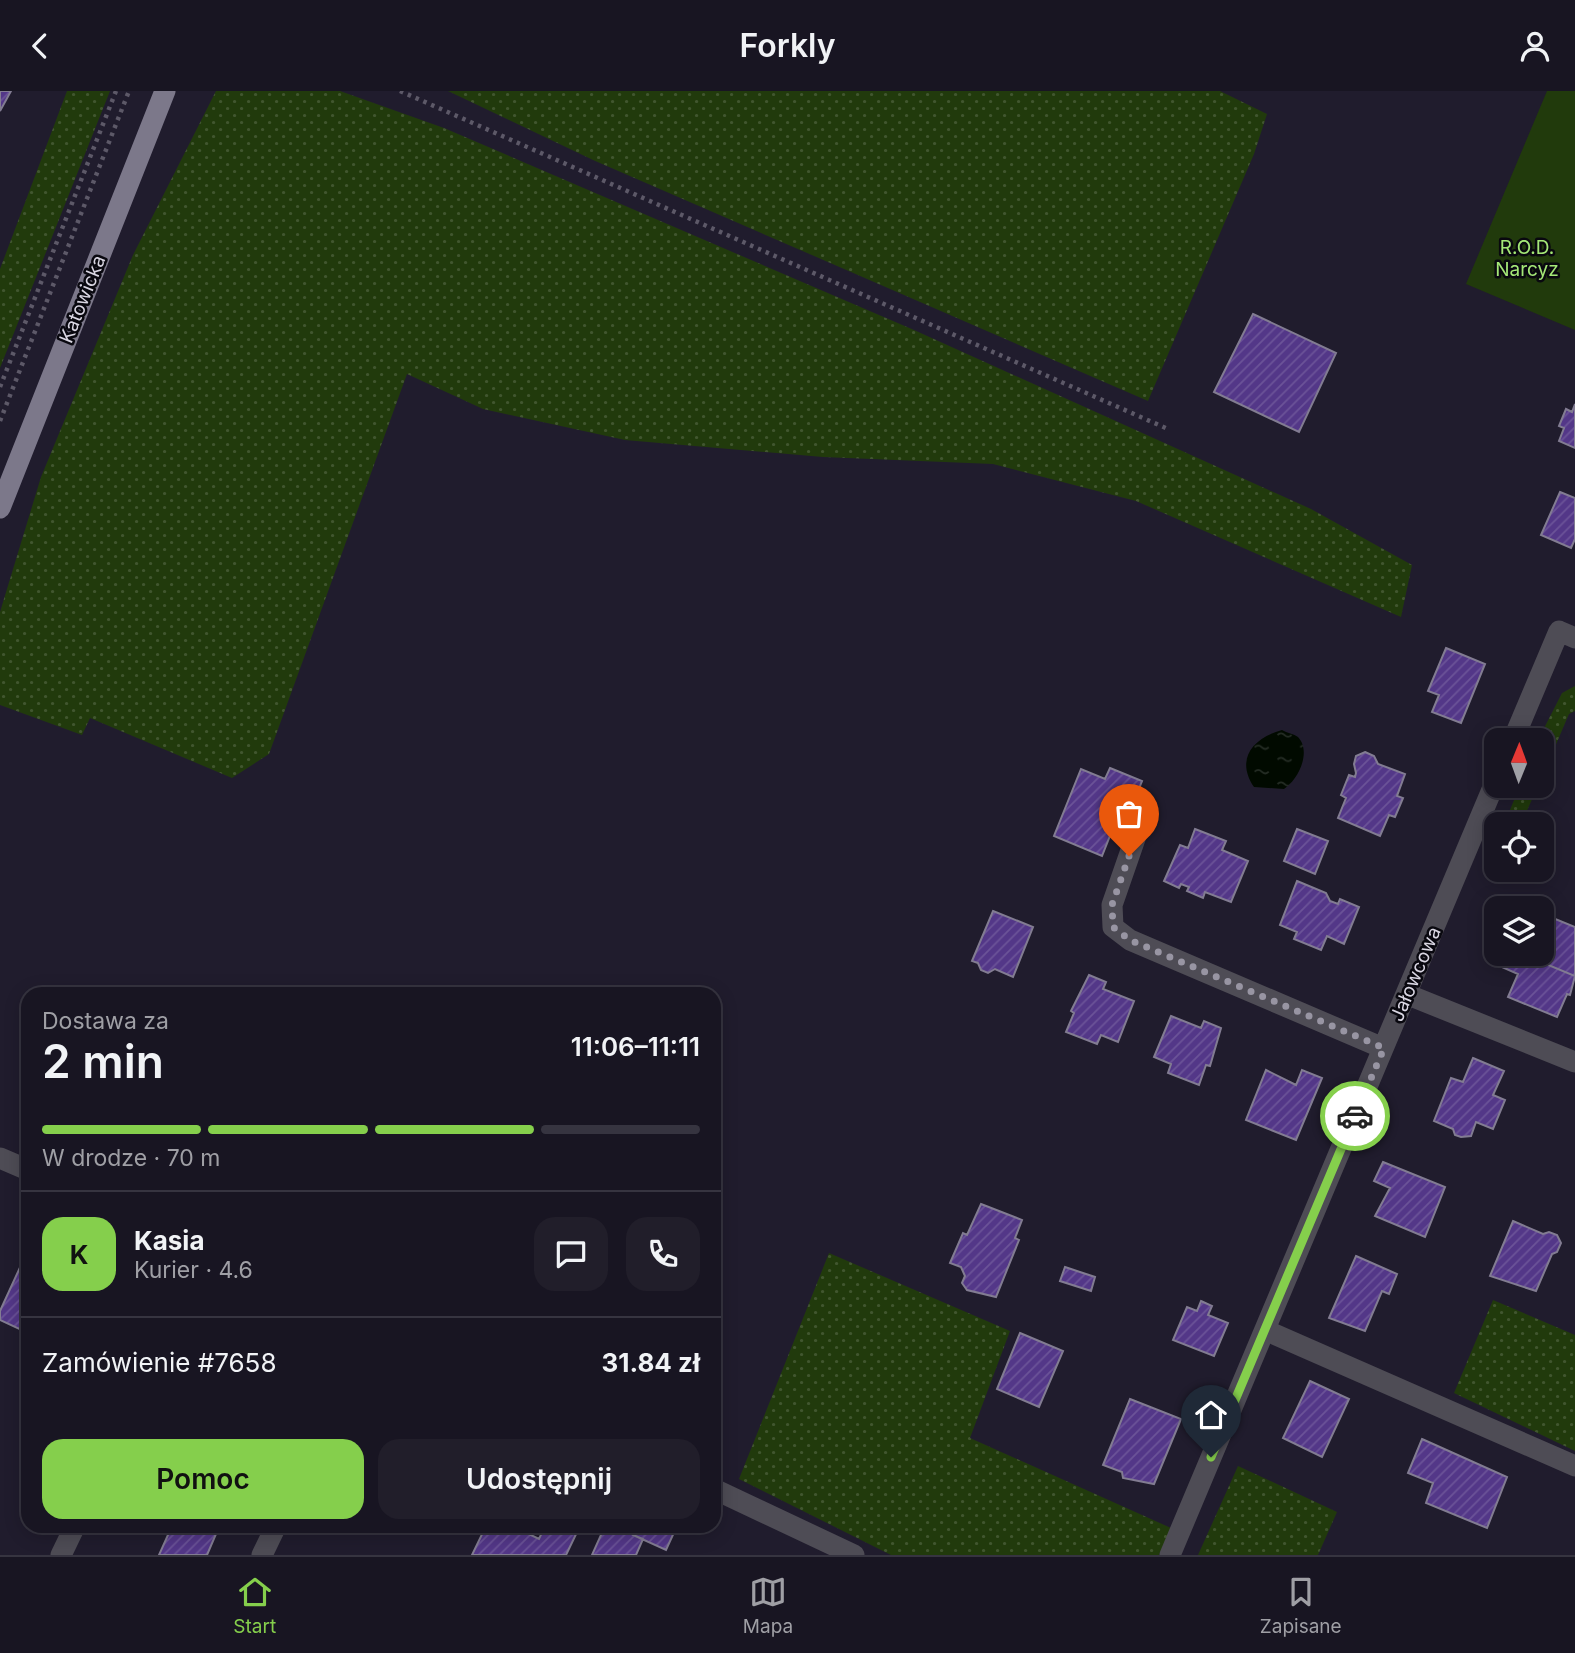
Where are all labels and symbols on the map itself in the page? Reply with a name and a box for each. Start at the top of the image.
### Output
park label: R.O.D. Narcyz [1495,236,1559,281]
street label: Katowicka [54,252,110,346]
north arrow [1484,728,1554,798]
pin [1099,784,1159,856]
street label: Jałowcowa [1385,923,1446,1025]
courier [1320,1081,1390,1151]
pin [1181,1385,1241,1457]

